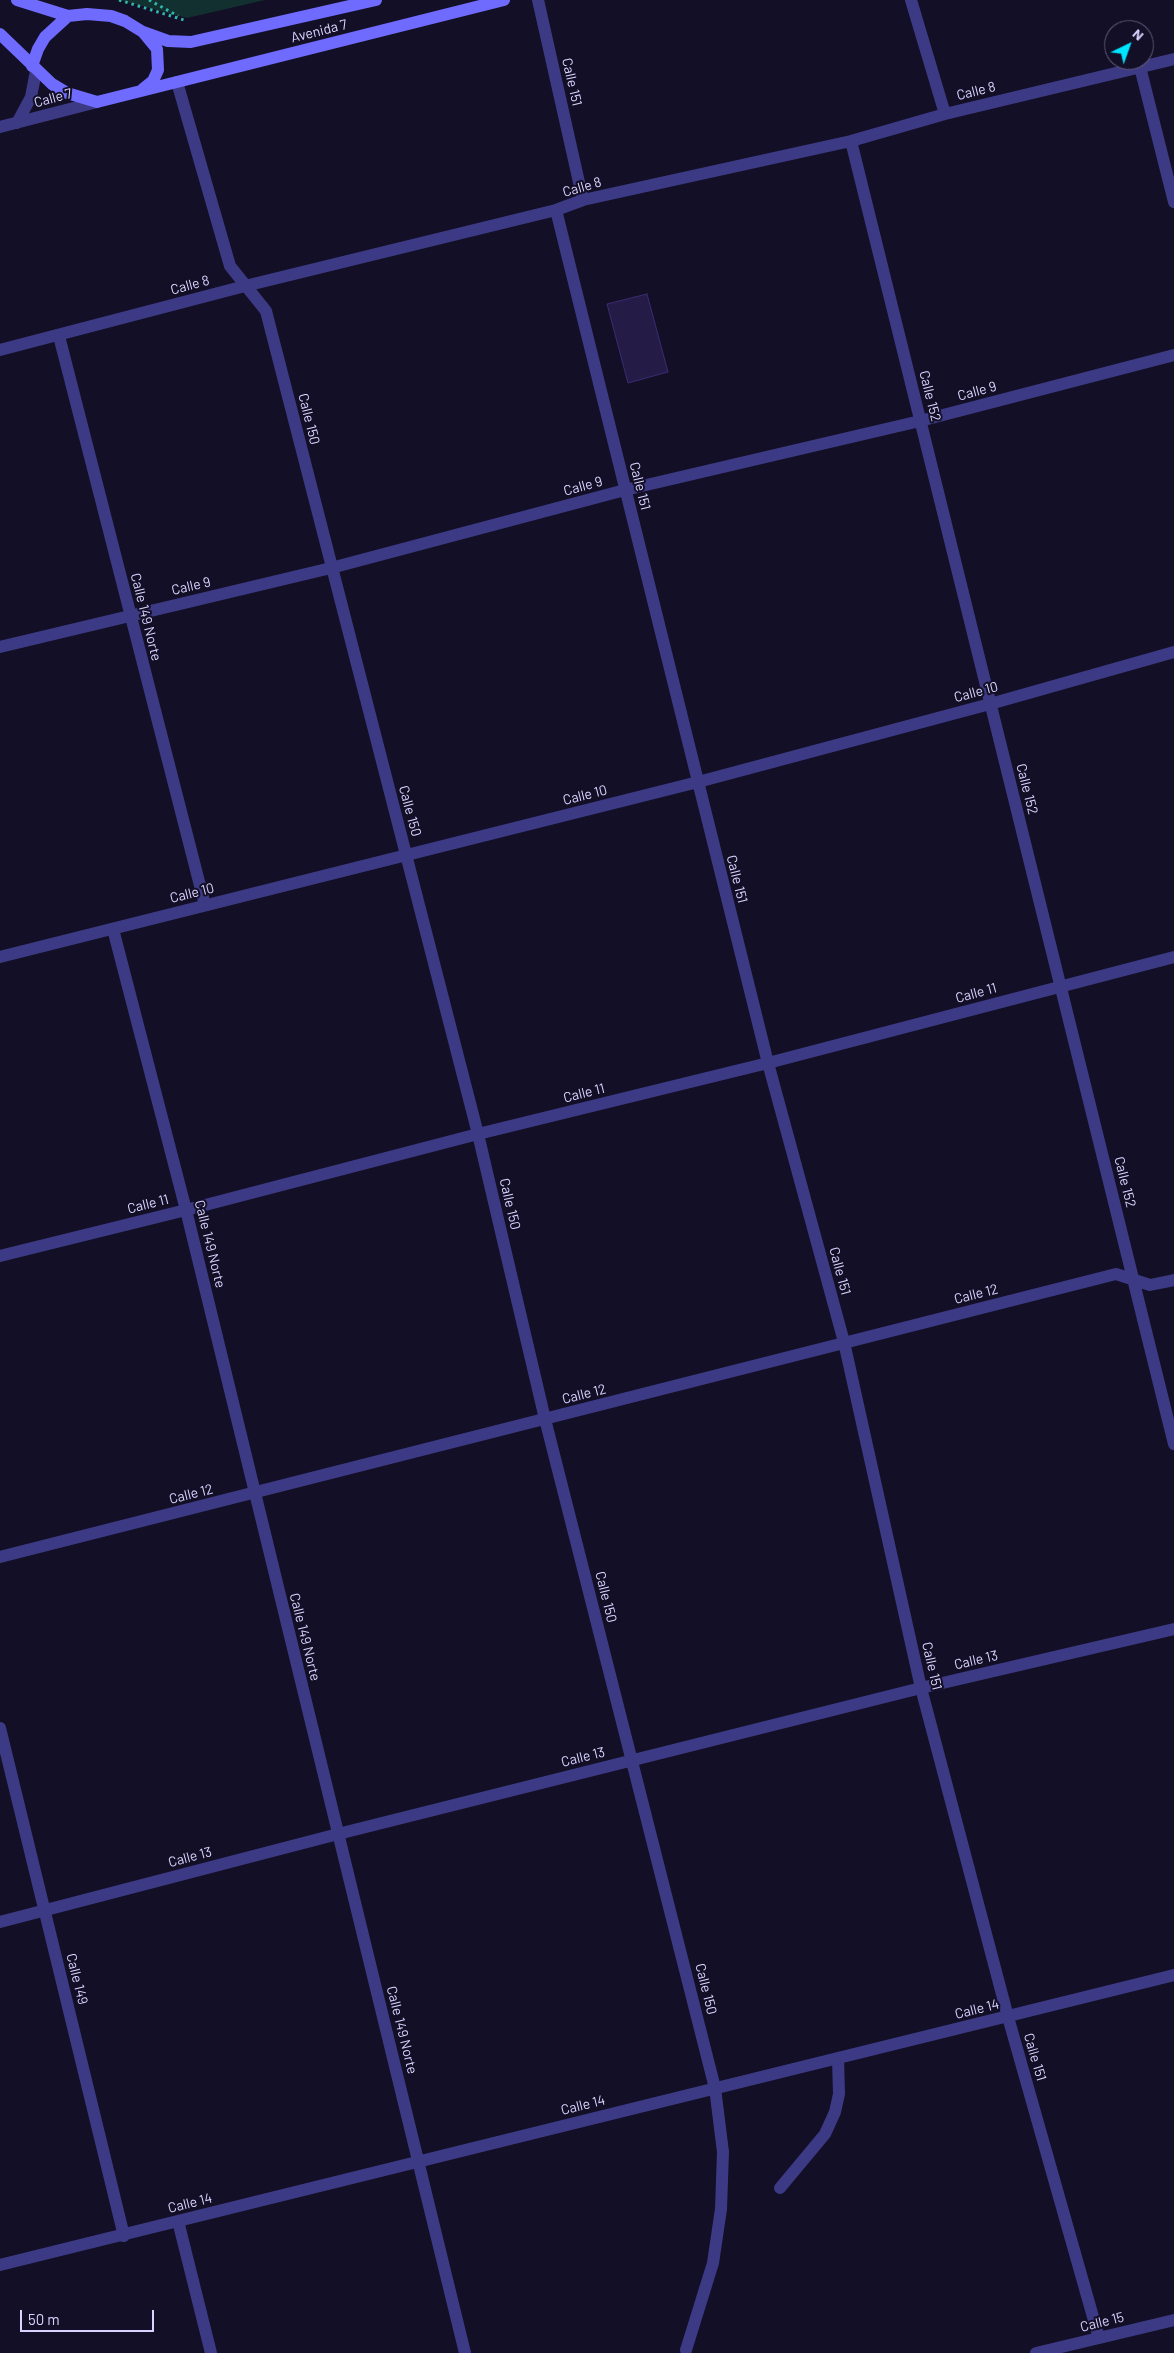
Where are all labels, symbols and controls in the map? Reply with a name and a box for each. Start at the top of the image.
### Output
street label: Avenida 7 [289,16,349,46]
north arrow [1104,20,1154,70]
text: N [1130,25,1148,44]
street label: Calle 151 [558,56,586,108]
street label: Calle 8 [955,78,997,104]
street label: Calle 7 [32,85,74,111]
street label: Calle 8 [561,173,603,201]
street label: Calle 8 [169,272,211,298]
street label: Calle 152 [916,369,944,423]
street label: Calle 9 [956,378,998,404]
street label: Calle 150 [295,392,323,446]
street label: Calle 151 [626,460,654,512]
street label: Calle 9 [562,473,604,499]
street label: Calle 149 Norte [127,571,165,663]
street label: Calle 9 [170,573,212,599]
street label: Calle 10 [952,678,1000,706]
street label: Calle 152 [1013,762,1041,816]
street label: Calle 10 [561,781,609,809]
street label: Calle 150 [395,784,425,838]
street label: Calle 151 [723,853,751,905]
street label: Calle 10 [168,879,216,907]
street label: Calle 11 [953,979,999,1007]
street label: Calle 11 [562,1080,606,1106]
street label: Calle 152 [1111,1155,1139,1209]
street label: Calle 150 [496,1177,524,1231]
street label: Calle 11 [126,1191,170,1217]
street label: Calle 149 Norte [191,1198,229,1290]
street label: Calle 151 [826,1245,854,1297]
street label: Calle 12 [952,1280,1000,1308]
street label: Calle 12 [560,1380,608,1408]
street label: Calle 12 [167,1480,215,1508]
street label: Calle 150 [592,1570,620,1624]
street label: Calle 149 Norte [286,1591,324,1683]
street label: Calle 151 [918,1640,946,1692]
street label: Calle 13 [952,1647,1000,1673]
street label: Calle 13 [559,1743,607,1771]
street label: Calle 13 [166,1843,214,1871]
street label: Calle 149 [63,1952,91,2006]
street label: Calle 150 [692,1962,720,2016]
street label: Calle 149 Norte [383,1984,421,2076]
street label: Calle 14 [953,1995,1001,2023]
street label: Calle 151 [1020,2031,1050,2083]
street label: Calle 14 [559,2091,607,2119]
street label: Calle 14 [166,2189,214,2217]
scale bar [22,2300,156,2332]
street label: Calle 15 [1078,2308,1126,2336]
text: 50 m [28,2310,60,2328]

